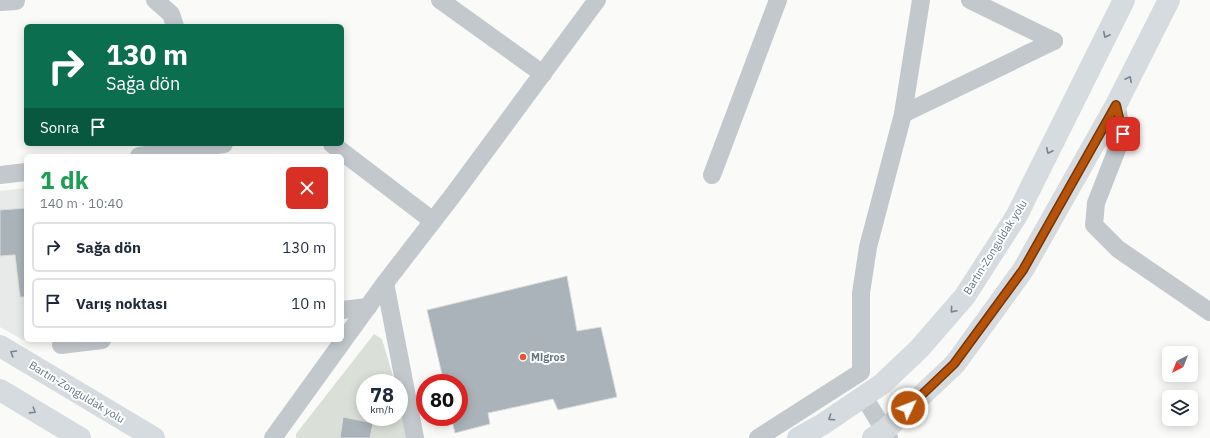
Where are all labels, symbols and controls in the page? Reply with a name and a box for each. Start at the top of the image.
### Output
one-way arrow [1104,31,1111,38]
text: 130 m [106,36,188,73]
icon: right [40,40,92,92]
text: Sağa dön [106,72,180,95]
one-way arrow [1124,75,1132,83]
icon: arrive [87,116,109,138]
pin [1106,117,1140,151]
text: Sonra [40,118,79,137]
icon: arrive [1112,123,1134,145]
one-way arrow [1046,147,1054,155]
text: 1 dk [40,164,89,196]
button: close [286,167,328,209]
text: 140 m · 10:40 [40,195,123,212]
street label: Bartın-Zonguldak yolu [960,197,1030,297]
icon: right [42,236,64,258]
text: Sağa dön [76,238,141,257]
text: 130 m [282,238,326,257]
icon: arrive [42,292,64,314]
text: Varış noktası [76,294,167,313]
text: 10 m [291,294,326,313]
one-way arrow [951,306,958,313]
north arrow [1162,346,1198,382]
map controls [1162,346,1198,426]
place label: Migros [531,350,566,364]
one-way arrow [10,351,17,358]
marker: Migros [518,352,528,362]
street label: Bartın-Zonguldak yolu [27,358,127,426]
speed limit sign: 80 [416,374,468,426]
text: 78 [370,381,394,408]
position arrow [887,387,929,429]
button: layers [1162,390,1198,426]
text: km/h [370,403,394,416]
one-way arrow [29,406,36,413]
one-way arrow [829,414,836,421]

